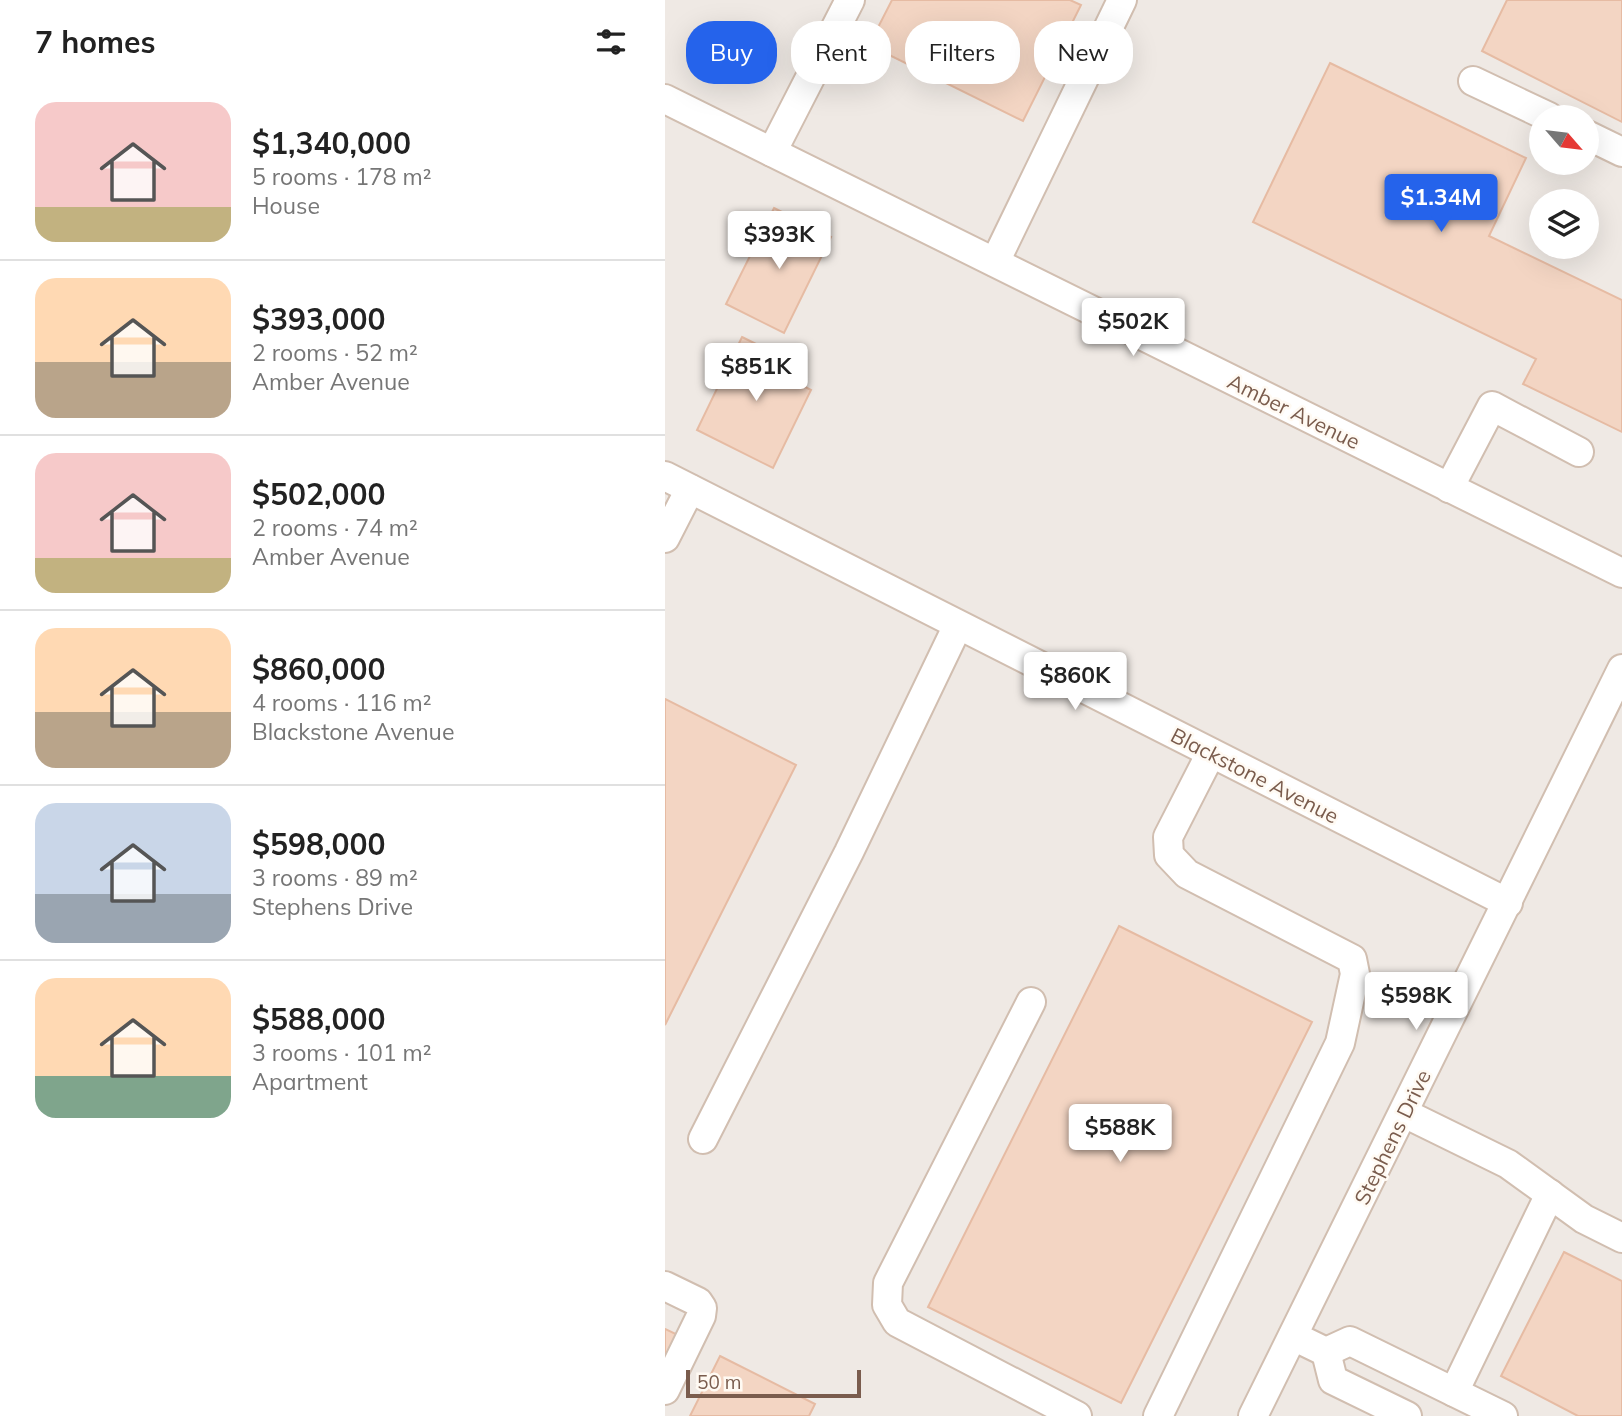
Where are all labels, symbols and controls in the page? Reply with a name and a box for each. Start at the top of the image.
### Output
chip: Buy [686,21,777,84]
chip: Rent [791,21,891,84]
chip: Filters [905,21,1020,84]
chip: New [1034,21,1133,84]
text: 7 homes [35,23,156,61]
icon: filters [592,23,630,61]
north arrow [1529,105,1599,175]
map controls [1529,105,1599,259]
text: $1,340,000 [252,124,411,162]
icon: home [91,130,175,214]
text: 5 rooms · 178 m² [252,162,432,191]
pin: $1.34M [1384,174,1498,234]
text: $1.34M [1401,182,1481,211]
button: layers [1529,189,1599,259]
text: House [252,191,320,220]
pin: $393K [730,212,828,271]
text: $393K [744,219,814,248]
pin: $502K [1084,298,1182,358]
text: $393,000 [252,300,385,338]
icon: home [91,306,175,390]
text: $502K [1098,306,1168,335]
text: 2 rooms · 52 m² [252,338,418,367]
pin: $851K [707,344,805,403]
text: $851K [721,351,791,380]
text: Amber Avenue [252,367,410,396]
street label: Amber Avenue [1224,368,1364,454]
text: $502,000 [252,475,385,513]
icon: home [91,481,175,565]
text: 2 rooms · 74 m² [252,513,418,542]
text: Amber Avenue [252,542,410,571]
text: $860,000 [252,650,385,688]
pin: $860K [1026,652,1124,712]
icon: home [91,656,175,740]
text: $860K [1040,660,1110,689]
text: 4 rooms · 116 m² [252,688,432,717]
text: Blackstone Avenue [252,717,454,746]
street label: Blackstone Avenue [1167,721,1343,829]
text: $598,000 [252,825,385,863]
icon: home [91,831,175,915]
text: 3 rooms · 89 m² [252,863,418,892]
text: Stephens Drive [252,892,413,921]
pin: $598K [1367,972,1465,1032]
text: $598K [1381,980,1451,1009]
text: $588,000 [252,1000,385,1038]
icon: home [91,1006,175,1090]
text: 3 rooms · 101 m² [252,1038,432,1067]
street label: Stephens Drive [1348,1065,1436,1209]
text: Apartment [252,1067,368,1096]
pin: $588K [1071,1104,1169,1164]
text: $588K [1085,1112,1155,1141]
scale bar [686,1367,861,1399]
text: 50 m [697,1370,741,1394]

